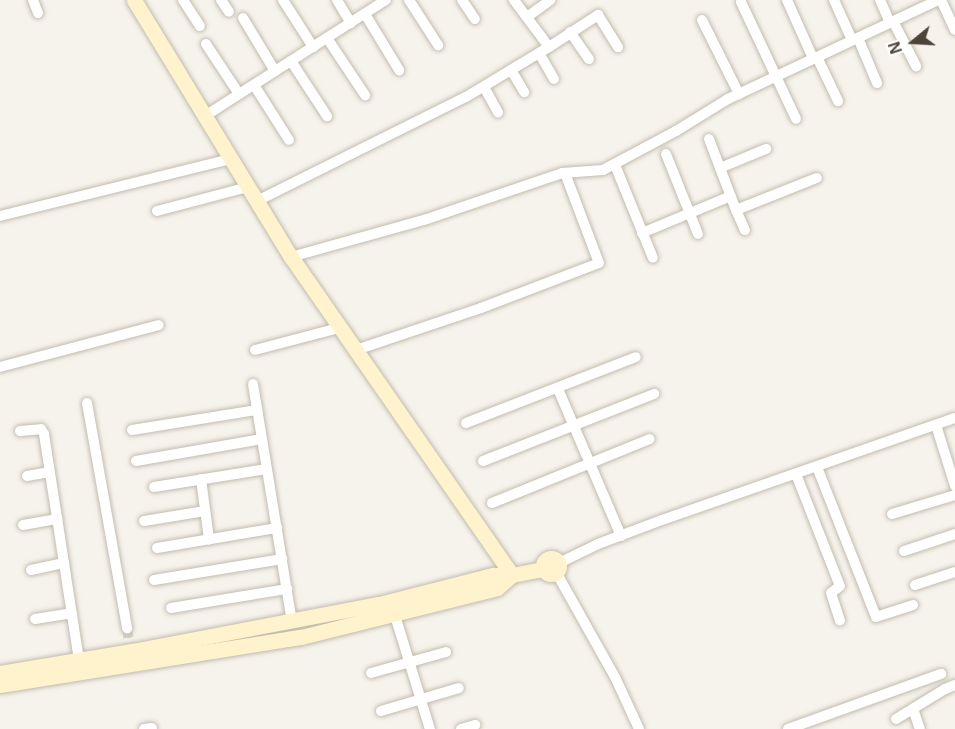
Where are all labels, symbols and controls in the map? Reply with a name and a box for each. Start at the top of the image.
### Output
north arrow [883,12,943,72]
text: N [886,40,905,56]

